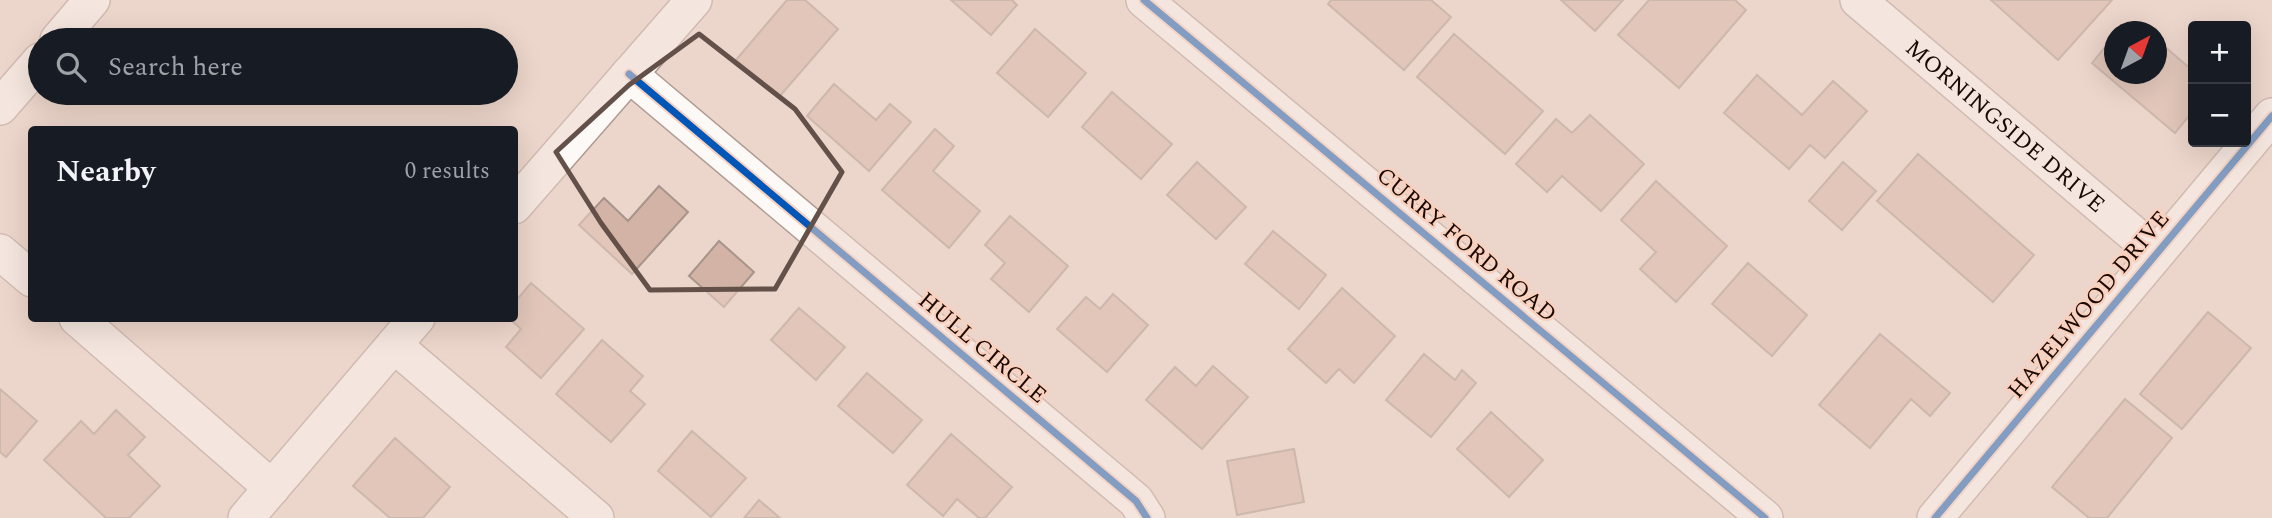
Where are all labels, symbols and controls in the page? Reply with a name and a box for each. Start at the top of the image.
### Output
north arrow [2104,21,2167,84]
map controls [2188,21,2251,147]
button: + [2188,21,2251,84]
search box [28,28,518,105]
street label: MORNINGSIDE DRIVE [1897,32,2113,222]
text: Search here [108,47,243,87]
icon: search [52,48,90,86]
button: − [2188,84,2251,147]
text: Nearby [56,149,155,195]
text: 0 results [405,154,490,189]
street label: CURRY FORD ROAD [1368,159,1564,331]
street label: HAZELWOOD DRIVE [2000,203,2179,407]
street label: HULL CIRCLE [910,284,1054,413]

